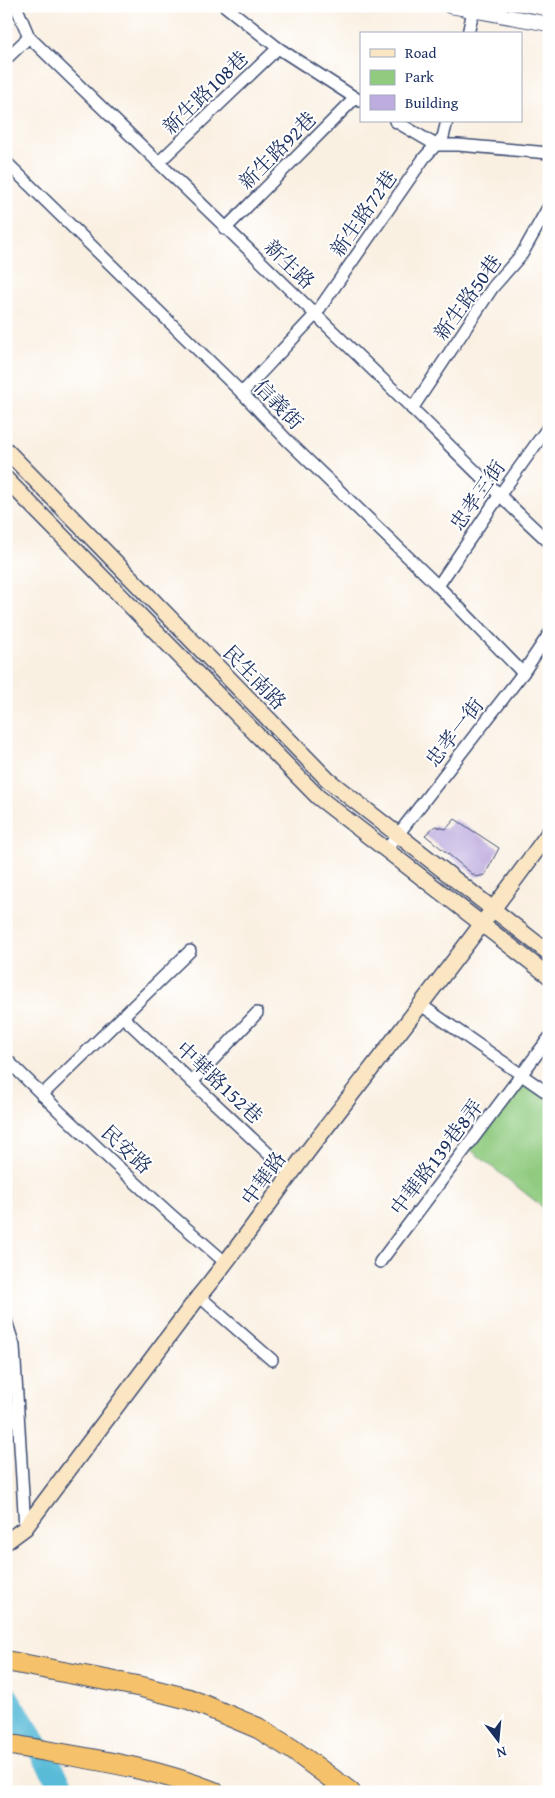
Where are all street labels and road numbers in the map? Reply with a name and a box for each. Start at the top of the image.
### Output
street label: 新生路108巷 [156,44,254,140]
street label: 新生路92巷 [232,105,322,195]
street label: 新生路72巷 [323,164,403,262]
street label: 新生路 [258,233,322,295]
street label: 新生路50巷 [426,248,508,346]
street label: 信義街 [248,372,310,436]
street label: 忠孝三街 [442,454,512,536]
street label: 民生南路 [217,638,293,716]
street label: 忠孝一街 [418,692,490,772]
street label: 中華路152巷 [170,1034,270,1130]
street label: 中華路139巷8弄 [383,1093,489,1221]
street label: 民安路 [95,1118,159,1180]
street label: 中華路 [234,1145,292,1211]

